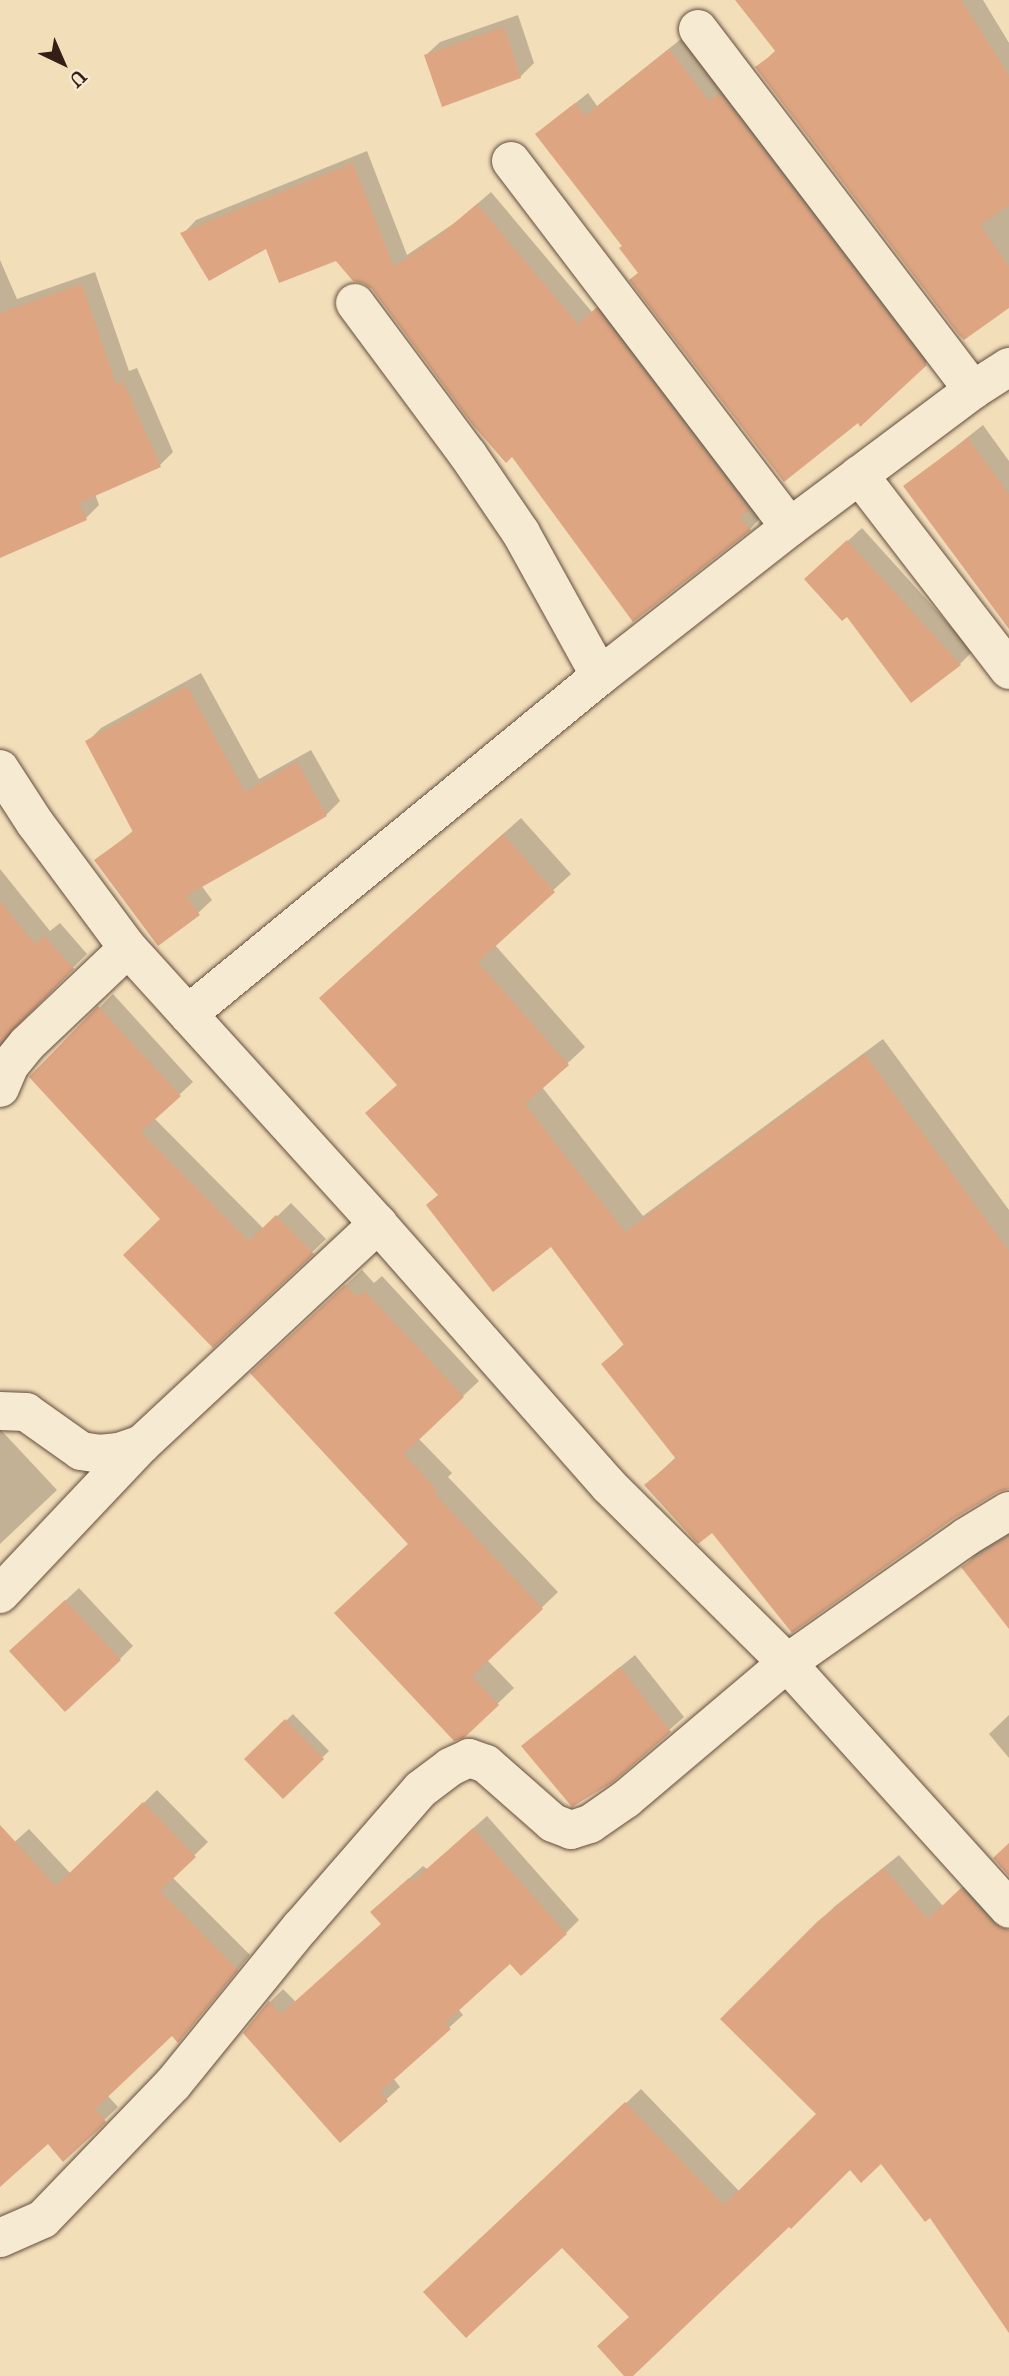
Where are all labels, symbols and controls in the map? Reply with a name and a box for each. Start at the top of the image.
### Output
north arrow [28,28,98,98]
text: U [65,65,91,92]

